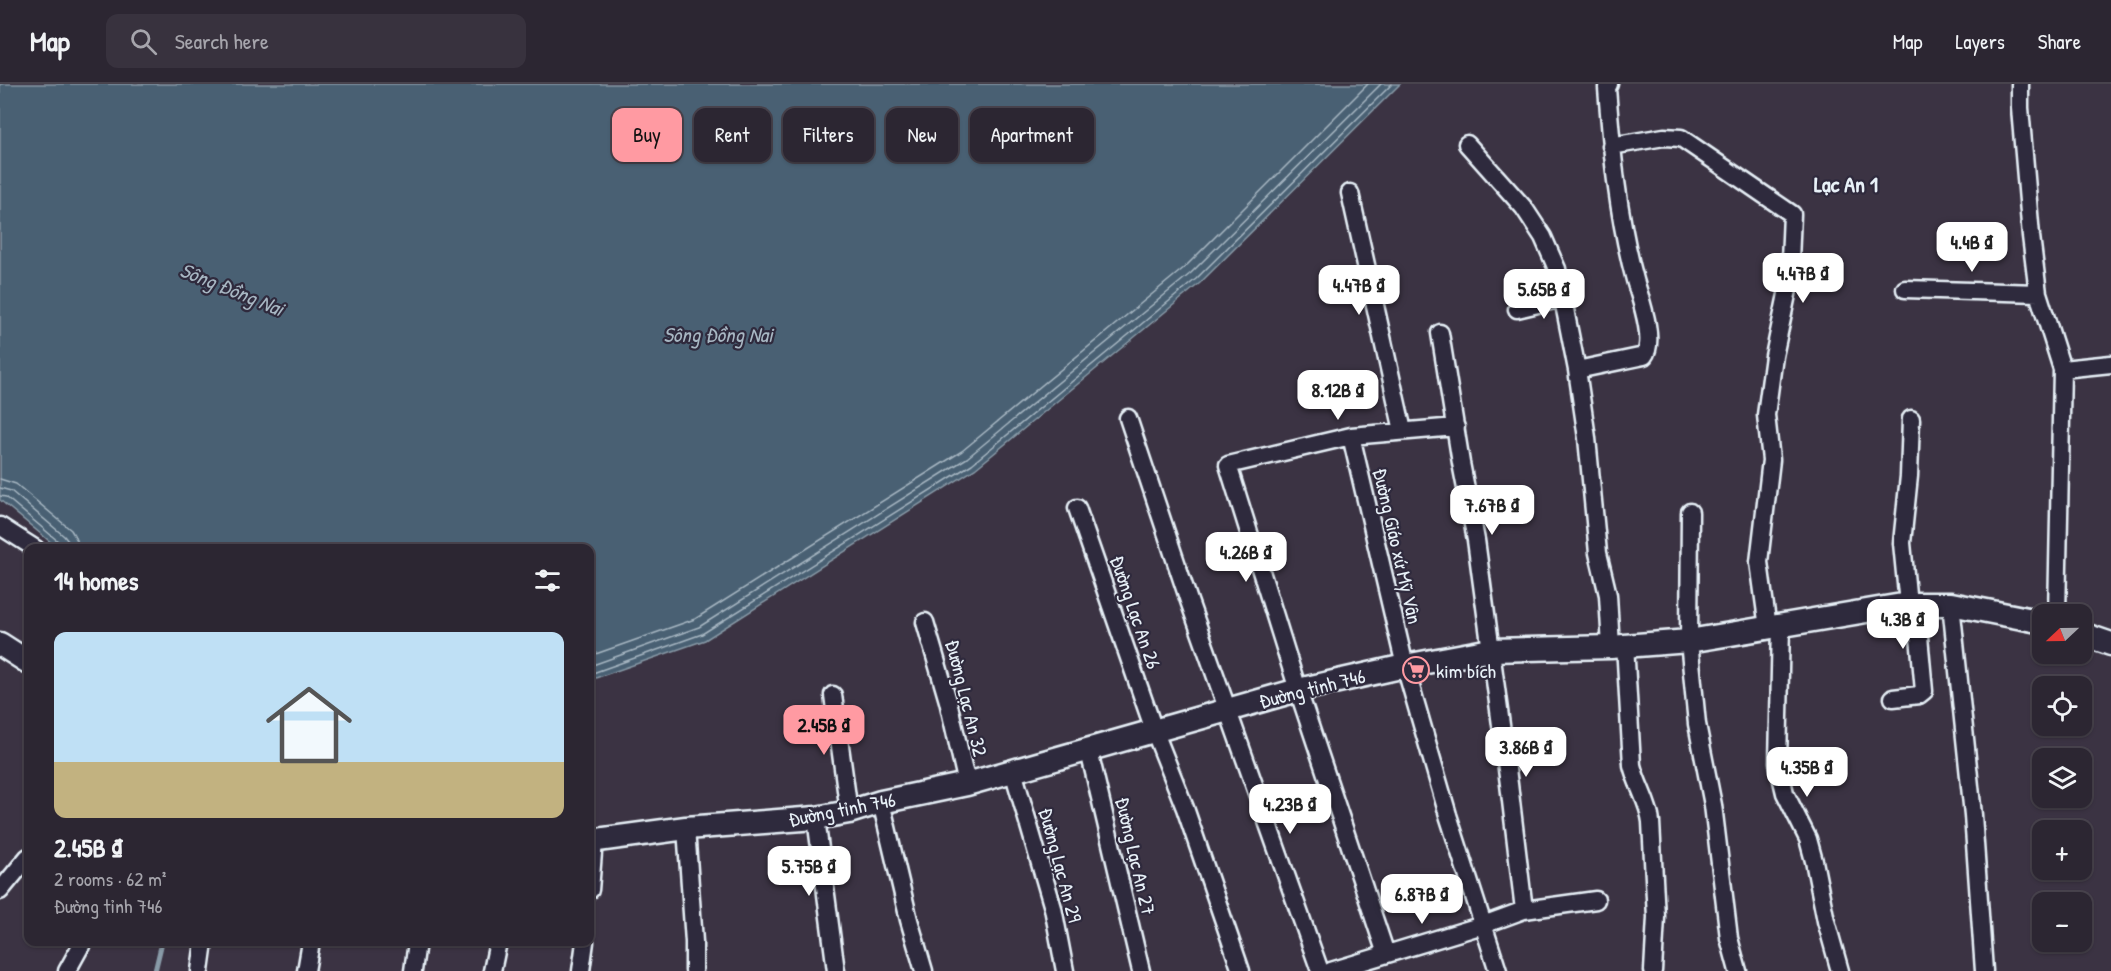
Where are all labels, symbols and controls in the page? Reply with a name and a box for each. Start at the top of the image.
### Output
search box [106,14,526,68]
text: Map [30,22,70,60]
icon: search [127,25,160,58]
text: Search here [175,26,269,56]
text: Map [1893,27,1922,56]
text: Layers [1955,27,2005,56]
text: Share [2038,27,2081,56]
chip: Buy [612,108,682,162]
chip: Rent [694,108,771,162]
chip: Filters [783,108,874,162]
chip: New [886,108,958,162]
chip: Apartment [970,108,1094,162]
district label: Lạc An 1 [1814,169,1878,199]
pin: 4.4B ₫ [1923,222,2021,273]
text: 4.4B ₫ [1951,228,1993,255]
pin: 4.47B ₫ [1748,253,1858,304]
water label: Sông Đồng Nai [176,255,290,324]
text: 4.47B ₫ [1777,259,1829,286]
pin: 4.47B ₫ [1304,265,1414,316]
pin: 5.65B ₫ [1489,269,1599,320]
text: 4.47B ₫ [1333,271,1385,298]
text: 5.65B ₫ [1518,275,1570,302]
water label: Sông Đồng Nai [663,320,775,349]
pin: 8.12B ₫ [1283,370,1393,421]
text: 8.12B ₫ [1311,376,1365,403]
street label: Đường Giáo xứ Mỹ Vân [1367,466,1429,626]
pin: 7.67B ₫ [1437,485,1547,536]
text: 7.67B ₫ [1464,491,1520,518]
pin: 4.26B ₫ [1191,532,1301,583]
text: 4.26B ₫ [1220,538,1272,565]
street label: Đường Lạc An 26 [1104,552,1168,672]
text: 14 homes [54,563,139,598]
icon: filters [531,564,564,597]
pin: 4.3B ₫ [1854,599,1952,650]
north arrow [2032,604,2092,664]
map controls [2032,604,2092,952]
text: 4.3B ₫ [1881,605,1925,632]
street label: Đường Lạc An 32 [940,637,995,760]
supermarket icon: kim bích [1401,655,1431,685]
place label: kim bích [1436,657,1496,684]
street label: Đường tỉnh 746 [1256,662,1368,714]
icon: home [255,671,363,779]
button: locate [2032,676,2092,736]
pin: 2.45B ₫ [769,705,879,756]
text: 2.45B ₫ [797,711,851,738]
pin: 3.86B ₫ [1471,727,1581,778]
text: 3.86B ₫ [1499,733,1553,760]
pin: 4.35B ₫ [1752,747,1862,798]
button: layers [2032,748,2092,808]
text: 4.35B ₫ [1781,753,1833,780]
pin: 4.23B ₫ [1235,784,1345,835]
street label: Đường tỉnh 746 [786,785,898,833]
text: 4.23B ₫ [1263,790,1317,817]
street label: Đường Lạc An 27 [1109,795,1163,918]
street label: Đường Lạc An 29 [1033,805,1089,925]
button: + [2032,820,2092,880]
text: 2.45B ₫ [54,830,123,865]
pin: 5.75B ₫ [754,846,864,897]
text: 5.75B ₫ [782,852,836,879]
text: 2 rooms · 62 m² [54,865,166,892]
pin: 6.87B ₫ [1367,874,1477,925]
text: 6.87B ₫ [1395,880,1449,907]
text: Đường tỉnh 746 [54,892,162,919]
button: − [2032,892,2092,952]

